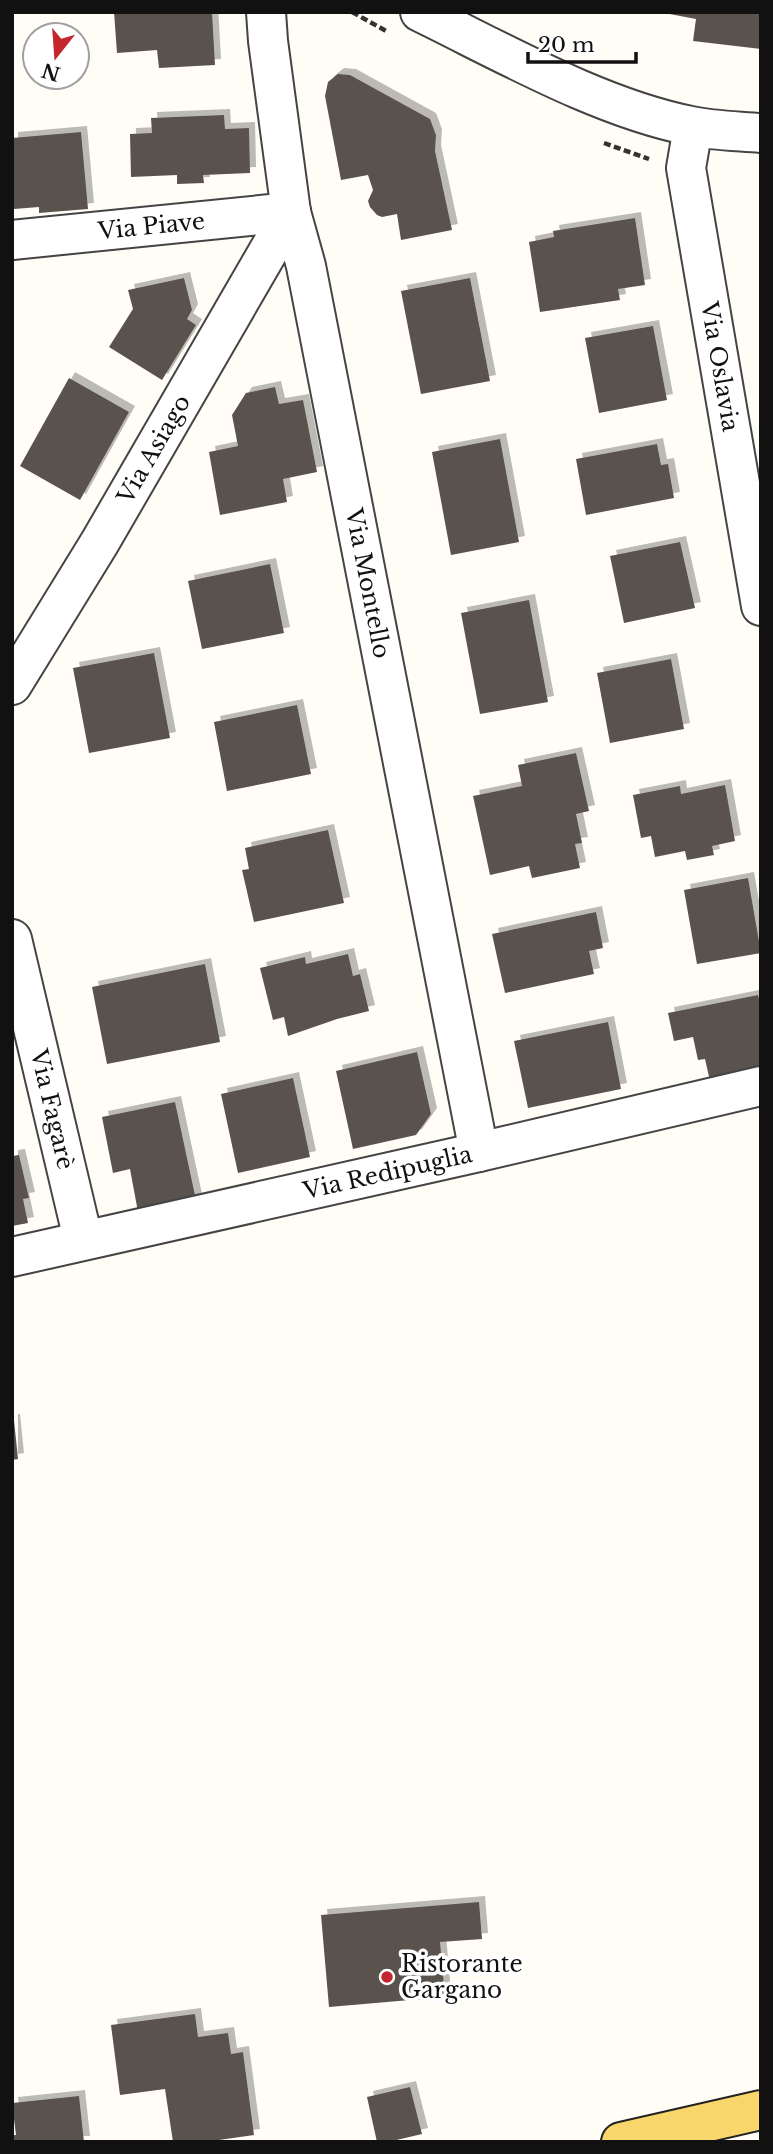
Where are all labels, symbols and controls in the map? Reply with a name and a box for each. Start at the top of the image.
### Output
north arrow [21,21,91,91]
scale bar [528,21,636,65]
text: 20 m [538,32,595,58]
text: N [39,58,63,85]
street label: Via Piave [95,207,206,245]
street label: Via Oslavia [695,298,745,434]
street label: Via Asiago [111,390,196,510]
street label: Via Montello [339,505,396,661]
street label: Via Fagarè [24,1045,80,1172]
street label: Via Redipuglia [300,1140,475,1205]
place label: Ristorante Gargano [401,1950,523,2004]
marker: Ristorante Gargano [379,1969,395,1985]

